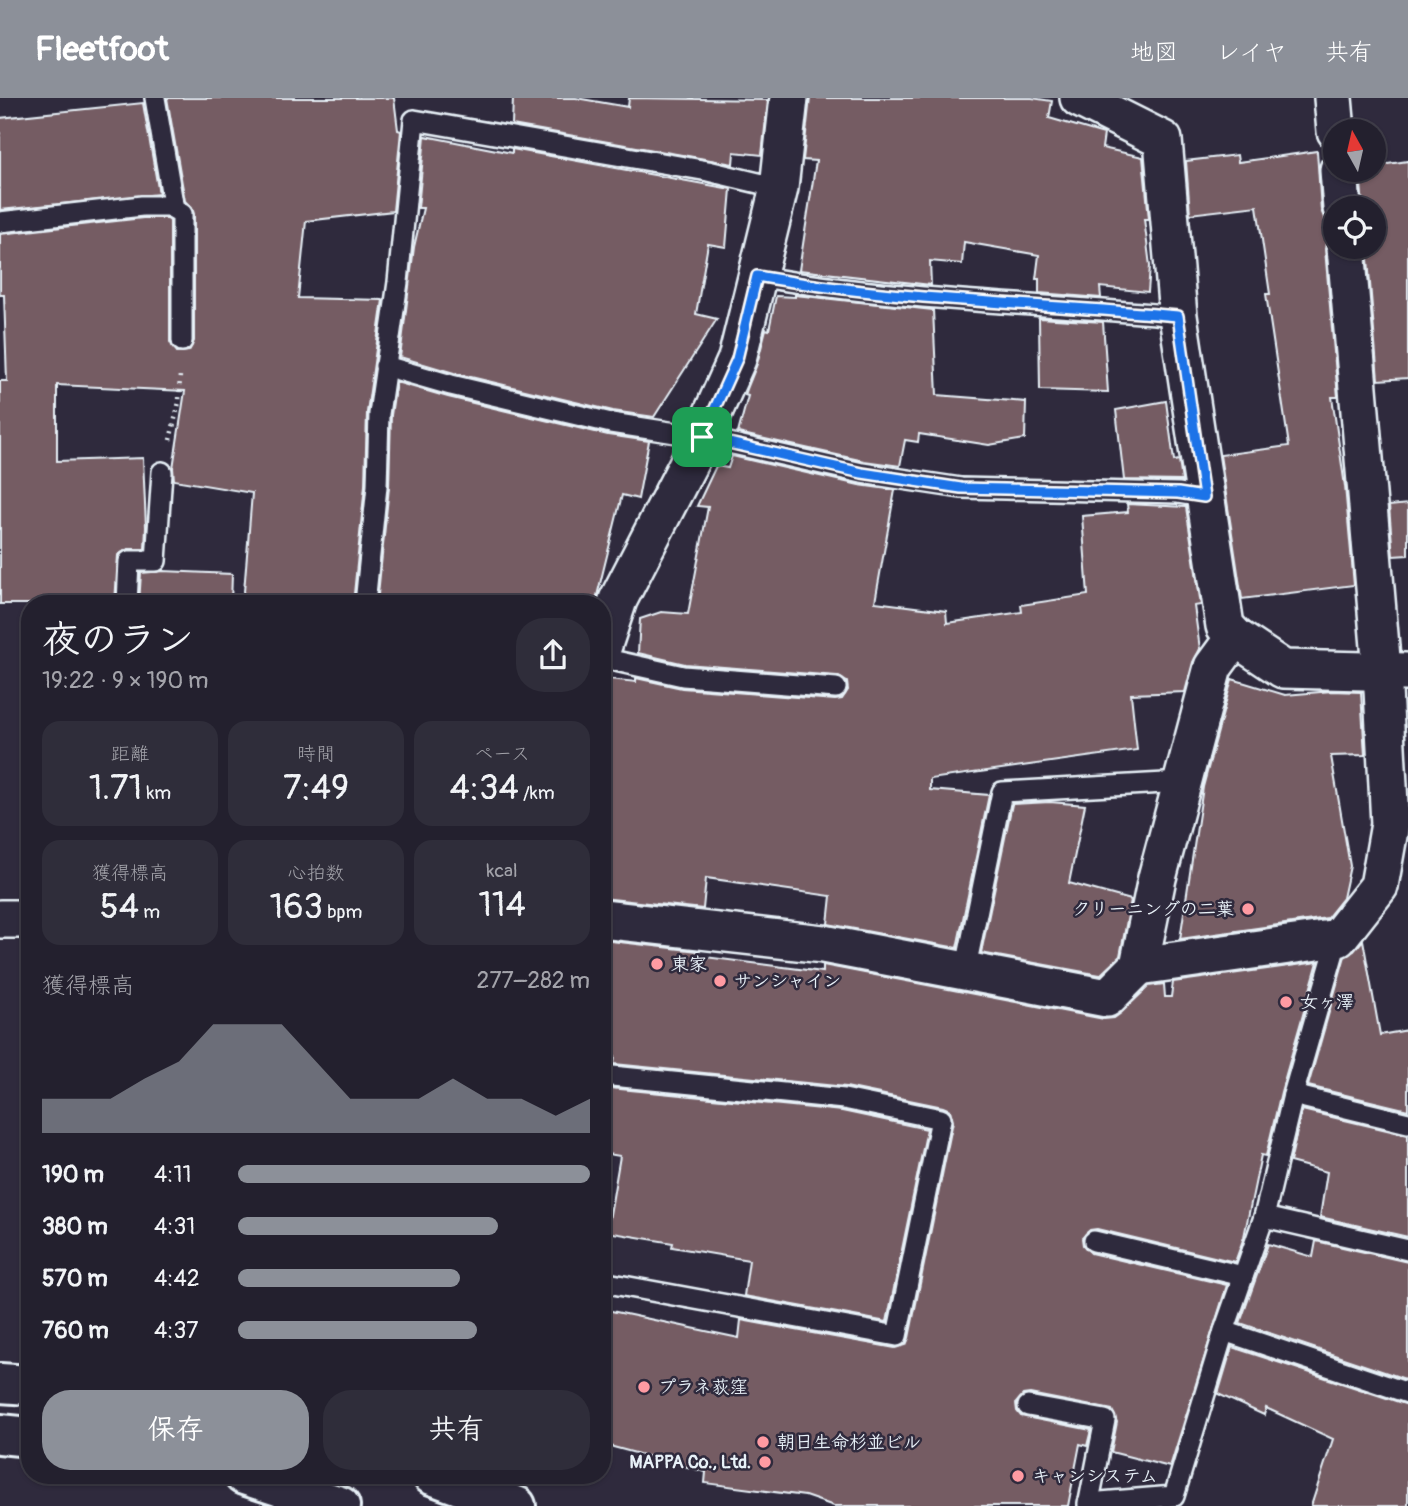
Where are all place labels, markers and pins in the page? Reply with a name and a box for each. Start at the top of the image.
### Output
pin [672,407,732,467]
place label: クリーニングの二葉 [1072,898,1234,921]
marker: クリーニングの二葉 [1240,901,1256,917]
place label: 東家 [671,953,707,976]
marker: 東家 [649,956,665,972]
place label: サンシャイン [734,970,841,993]
marker: サンシャイン [712,973,728,989]
place label: 女ヶ澤 [1300,991,1354,1014]
marker: 女ヶ澤 [1278,994,1294,1010]
place label: プラネ荻窪 [658,1376,748,1399]
marker: プラネ荻窪 [636,1379,652,1395]
place label: 朝日生命杉並ビル [777,1431,921,1454]
marker: 朝日生命杉並ビル [755,1434,771,1450]
place label: MAPPA Co., Ltd. [630,1451,751,1474]
marker: MAPPA Co., Ltd. [757,1454,773,1470]
place label: キャンシステム [1032,1465,1158,1488]
marker: キャンシステム [1010,1468,1026,1484]

